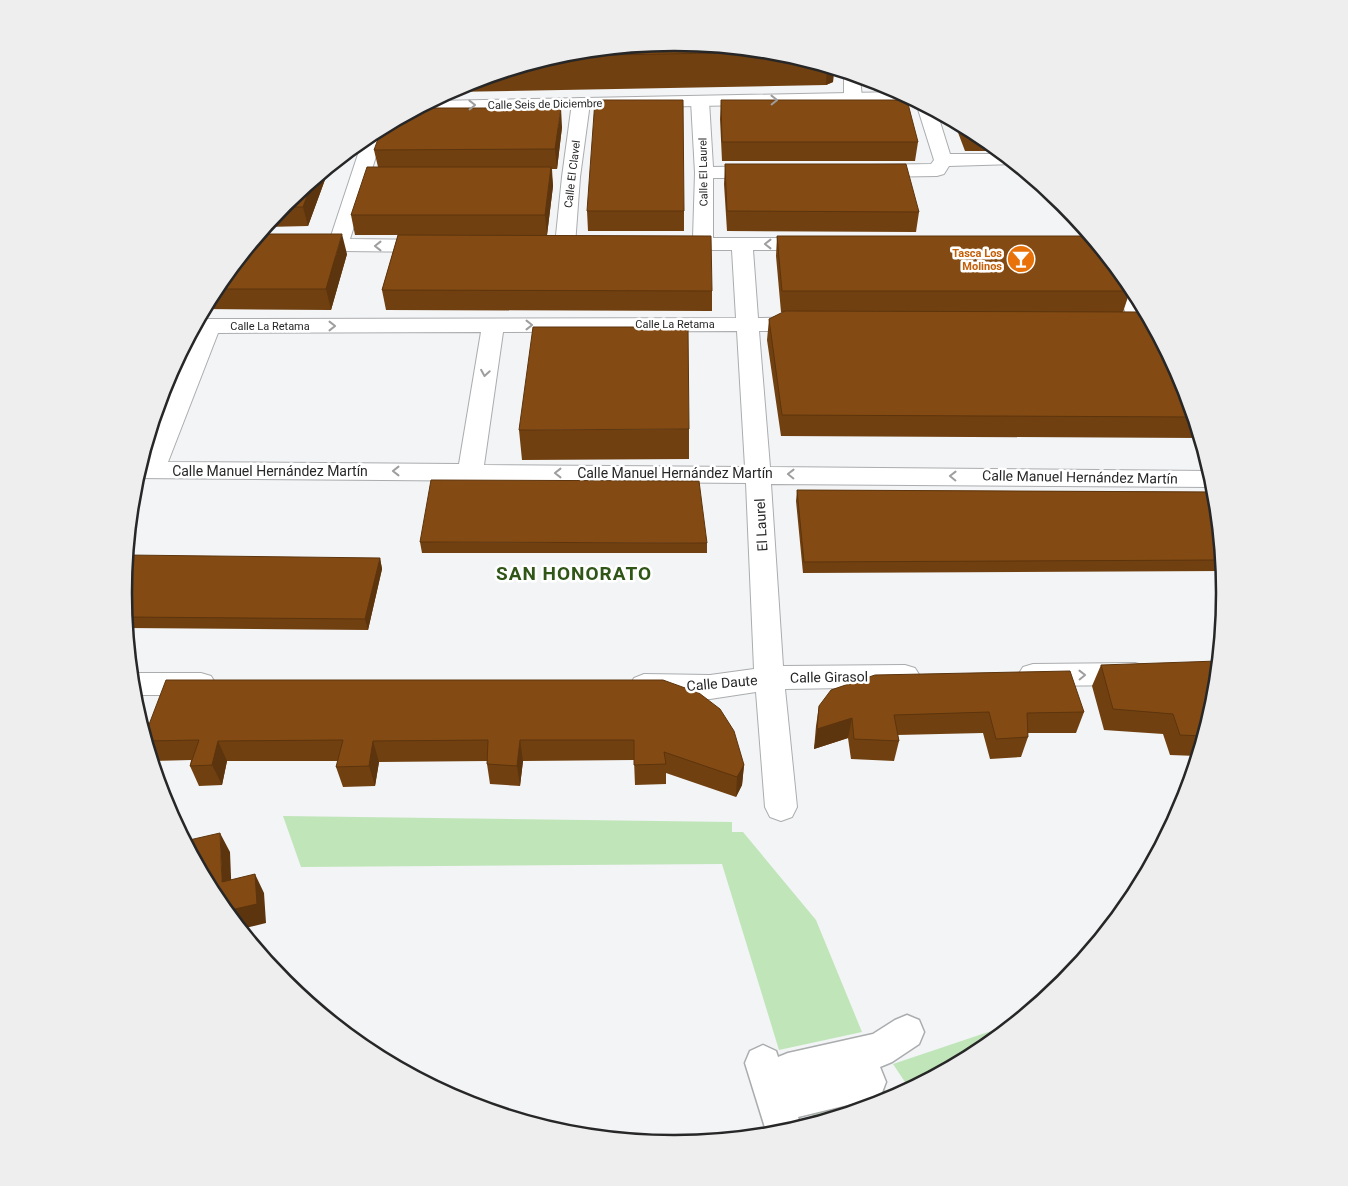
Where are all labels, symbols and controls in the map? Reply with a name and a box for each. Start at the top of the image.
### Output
one-way arrow [771,95,779,105]
street label: Calle Seis de Diciembre [488,97,603,112]
one-way arrow [468,100,476,110]
street label: Calle El Laurel [696,137,711,207]
street label: Calle El Clavel [562,139,583,209]
one-way arrow [763,239,771,249]
one-way arrow [373,241,381,251]
bar icon: Tasca Los Molinos [1006,244,1036,274]
place label: Tasca Los Molinos [952,247,1002,273]
street label: Calle La Retama [635,318,715,331]
street label: Calle La Retama [230,320,310,333]
one-way arrow [526,320,534,330]
one-way arrow [328,321,336,331]
one-way arrow [481,369,491,378]
street label: Calle Manuel Hernández Martín [172,463,368,479]
street label: Calle Manuel Hernández Martín [577,465,773,481]
one-way arrow [391,466,399,476]
street label: Calle Manuel Hernández Martín [982,467,1178,487]
one-way arrow [554,468,562,478]
one-way arrow [786,469,794,479]
one-way arrow [949,471,956,481]
street label: El Laurel [752,498,770,552]
district label: SAN HONORATO [496,562,652,585]
street label: Calle Girasol [790,668,868,686]
one-way arrow [1078,670,1086,680]
street label: Calle Daute [686,672,758,694]

